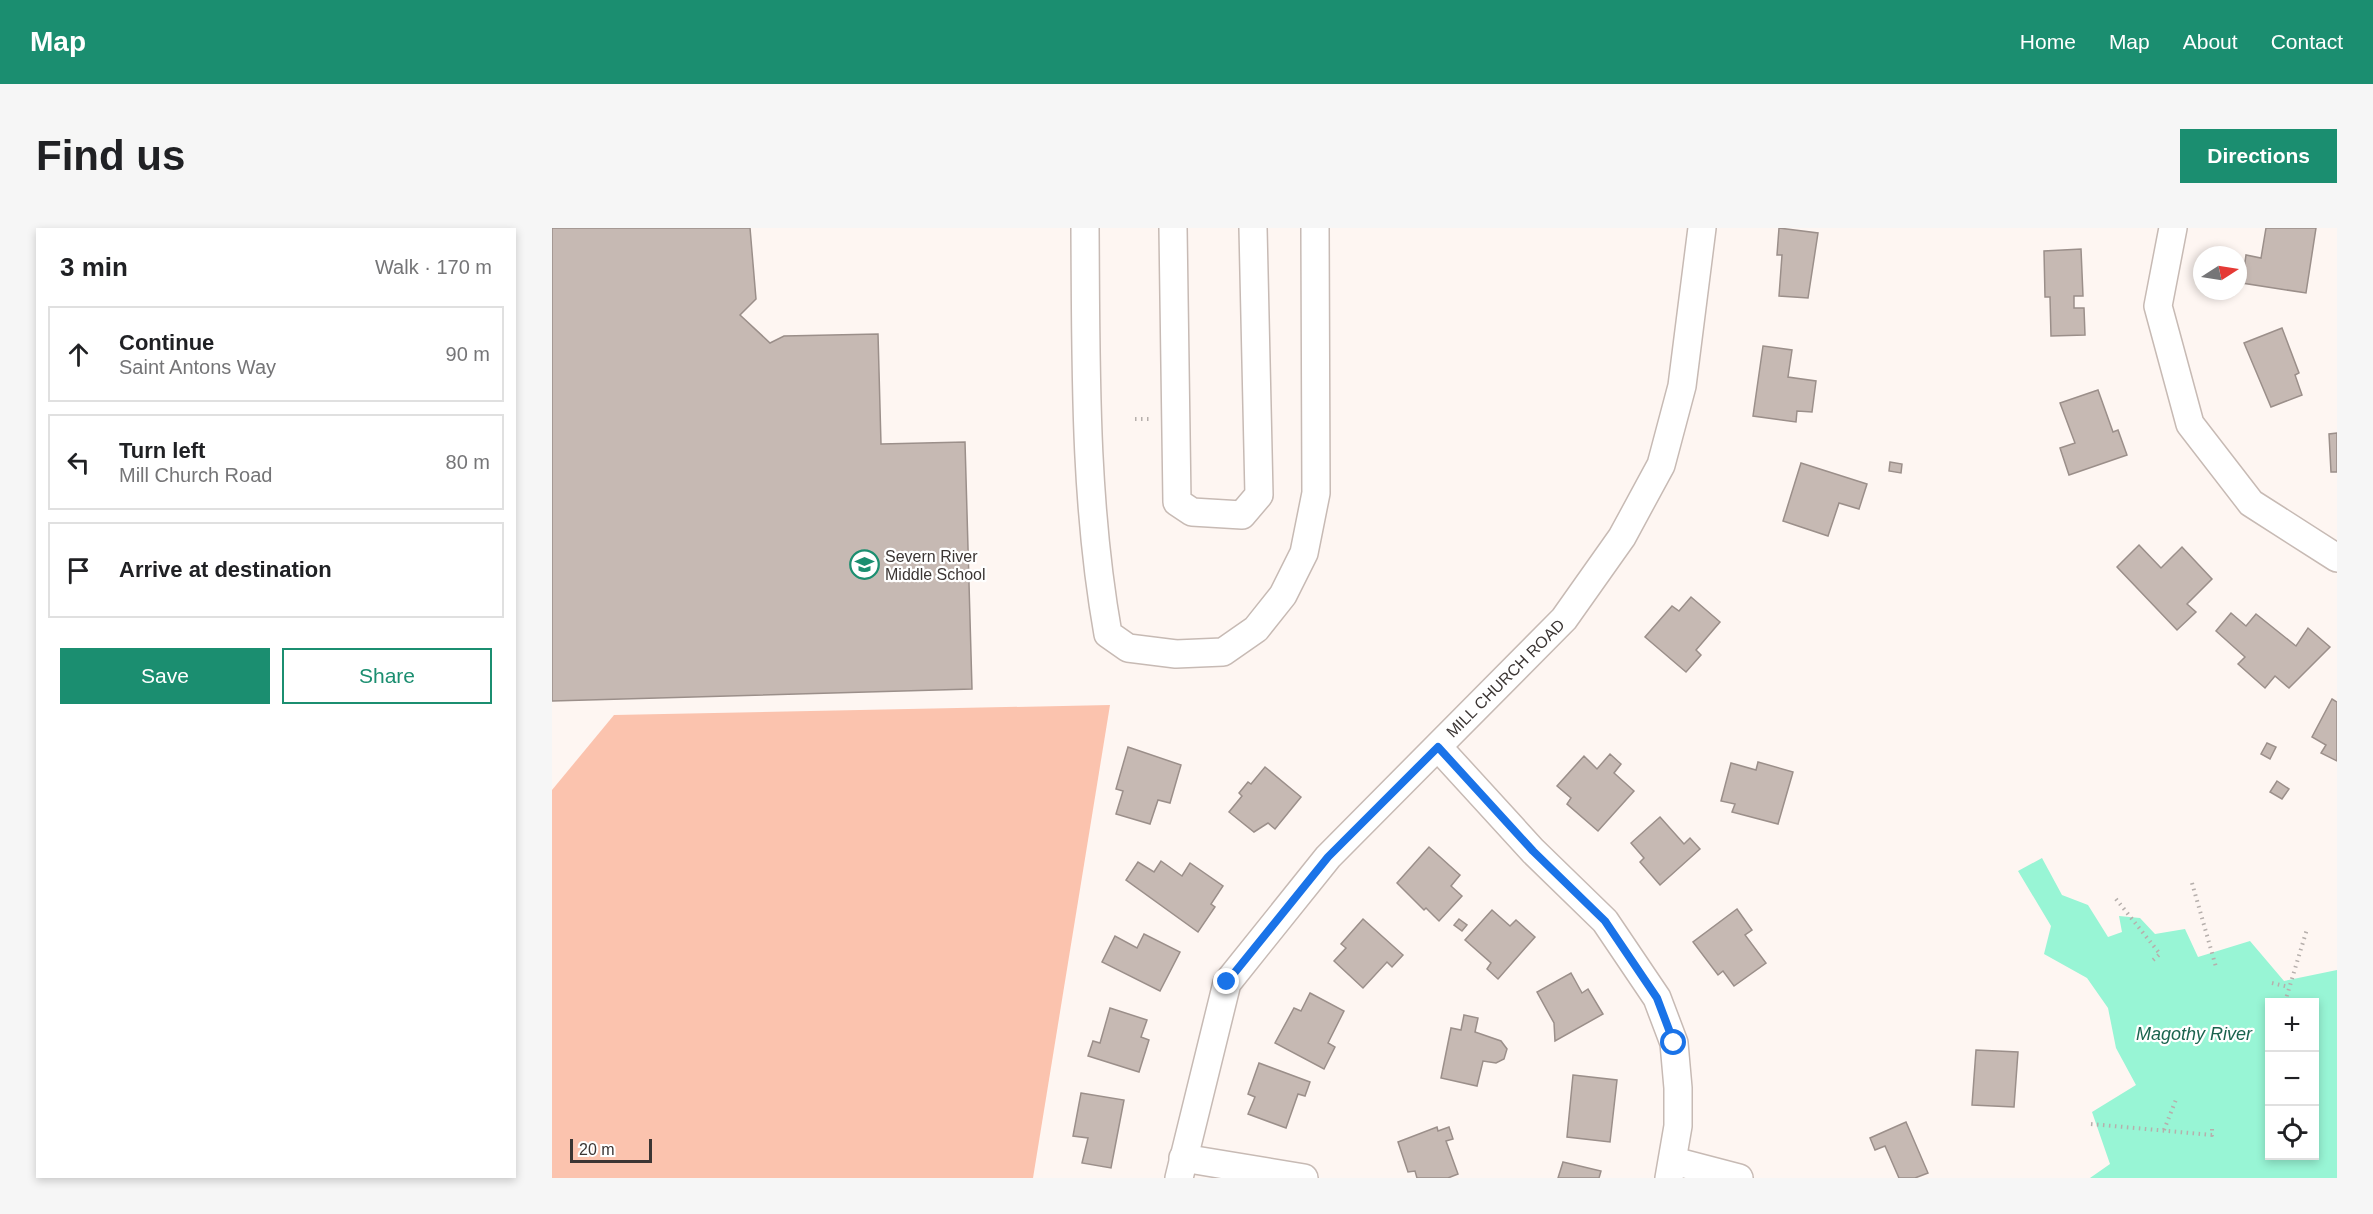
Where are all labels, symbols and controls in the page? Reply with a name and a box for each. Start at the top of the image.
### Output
text: Map [30,26,86,57]
text: Home [2020,30,2076,53]
text: Map [2109,30,2150,53]
text: About [2183,30,2238,53]
text: Contact [2271,30,2343,53]
button: Directions [2180,129,2337,183]
text: Find us [36,132,185,179]
north arrow [2193,246,2247,300]
text: 3 min [60,252,128,282]
text: Walk · 170 m [375,256,492,278]
text: Continue [119,330,214,355]
icon: ahead [62,338,95,371]
text: 90 m [446,343,490,365]
text: Saint Antons Way [119,356,276,378]
text: Turn left [119,438,205,463]
icon: left [62,446,95,479]
text: 80 m [446,451,490,473]
text: Mill Church Road [119,464,272,486]
place label: Severn River Middle School [885,548,986,583]
school or university icon: Severn River Middle School [848,549,880,581]
icon: arrive [62,554,95,587]
text: Arrive at destination [119,557,332,582]
street label: MILL CHURCH ROAD [1443,616,1568,741]
button: Save [60,648,270,704]
button: Share [282,648,492,704]
route end [1213,968,1239,994]
map controls [2265,998,2319,1160]
button: + [2265,998,2319,1052]
water label: Magothy River [2136,1024,2253,1044]
route start [1660,1029,1686,1055]
button: − [2265,1052,2319,1106]
button: locate [2265,1106,2319,1160]
scale bar [570,1136,652,1164]
text: 20 m [579,1141,615,1158]

